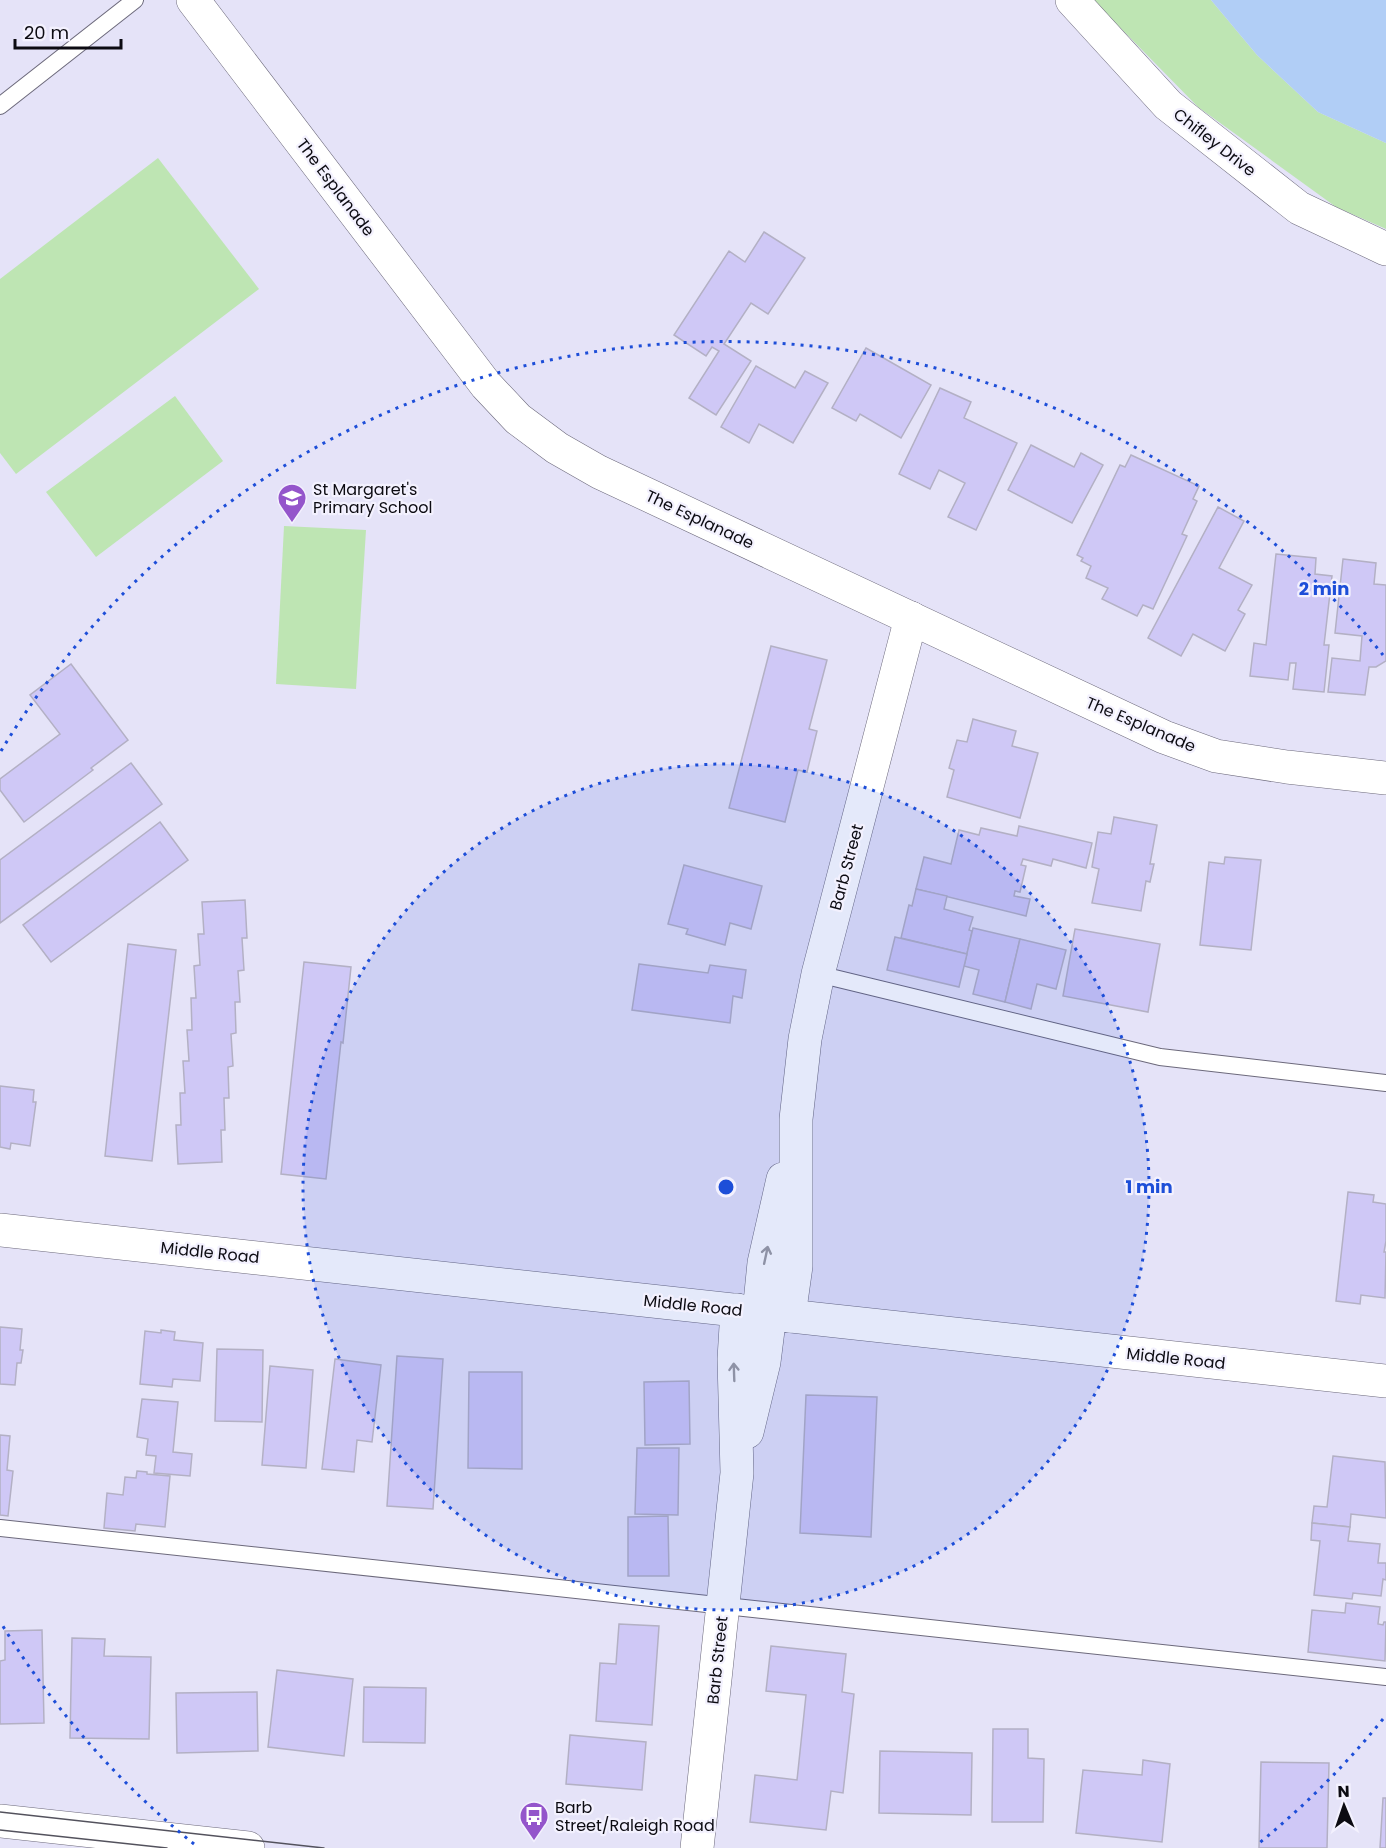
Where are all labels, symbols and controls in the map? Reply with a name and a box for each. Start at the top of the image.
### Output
scale bar [15,12,122,50]
text: 20 m [24,20,69,45]
street label: Chifley Drive [1169,103,1261,182]
street label: The Esplanade [291,134,380,241]
place label: St Margaret's Primary School [313,478,432,519]
school or university icon: St Margaret's Primary School [276,482,308,524]
street label: The Esplanade [642,484,758,555]
text: 2 min [1299,576,1349,601]
street label: The Esplanade [1082,691,1199,758]
street label: Barb Street [824,821,869,913]
text: 1 min [1125,1174,1173,1199]
centre of rings [716,1177,736,1197]
street label: Middle Road [159,1236,260,1269]
one-way arrow [761,1246,772,1265]
street label: Middle Road [642,1289,743,1322]
street label: Middle Road [1125,1342,1226,1375]
one-way arrow [728,1363,740,1383]
street label: Barb Street [701,1615,734,1705]
north arrow [1314,1776,1374,1836]
text: N [1337,1780,1350,1803]
place label: Barb Street/Raleigh Road [555,1796,715,1837]
bus stop icon: Barb Street/Raleigh Road [518,1800,550,1842]

